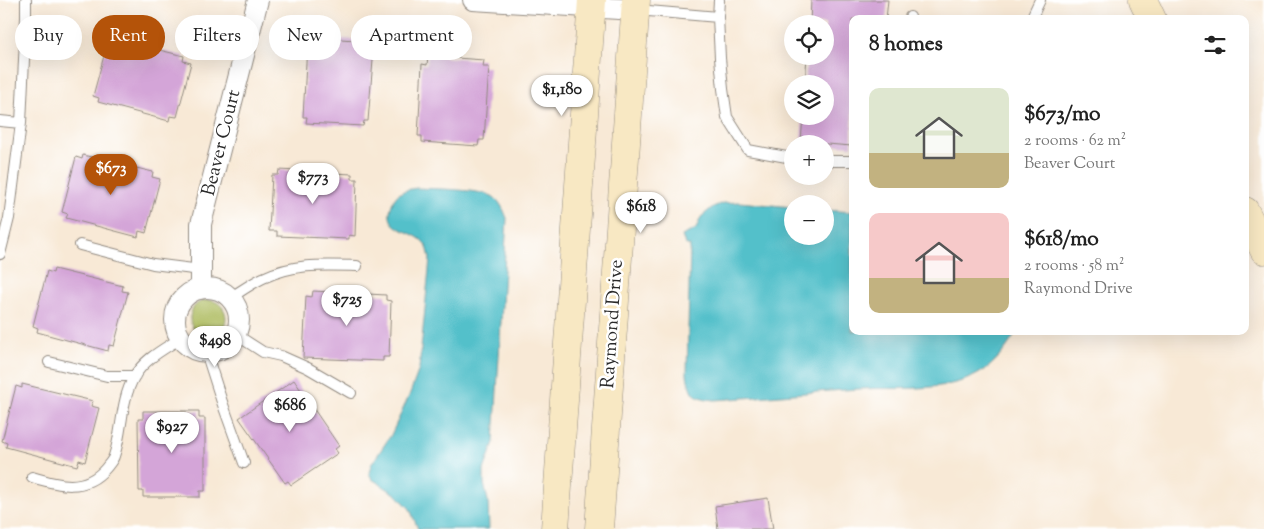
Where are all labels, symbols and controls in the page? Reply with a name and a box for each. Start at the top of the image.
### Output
chip: Buy [15,15,82,60]
chip: Rent [92,15,165,60]
chip: Filters [175,15,259,60]
chip: New [269,15,341,60]
chip: Apartment [351,15,472,60]
map controls [784,15,834,245]
button: locate [784,15,834,65]
text: 8 homes [869,30,943,60]
icon: filters [1201,31,1229,59]
pin: $1,180 [521,74,603,117]
button: layers [784,75,834,125]
text: $1,180 [542,79,582,102]
street label: Beaver Court [196,87,248,199]
text: $673/mo [1024,100,1101,130]
icon: home [909,108,969,168]
text: 2 rooms · 62 m² [1024,130,1126,153]
button: + [784,135,834,185]
text: Beaver Court [1024,153,1115,176]
pin: $673 [81,154,141,196]
text: $673 [96,158,126,181]
pin: $773 [283,162,343,205]
text: $773 [297,167,329,190]
pin: $618 [611,192,671,234]
button: − [784,195,834,245]
text: $618 [626,196,656,219]
text: $618/mo [1024,225,1099,255]
icon: home [909,233,969,293]
text: 2 rooms · 58 m² [1024,255,1124,278]
street label: Raymond Drive [595,259,631,389]
text: Raymond Drive [1024,278,1133,301]
pin: $725 [317,284,377,327]
text: $725 [332,289,362,312]
pin: $498 [185,326,245,368]
text: $498 [199,330,231,353]
pin: $686 [260,390,320,433]
text: $686 [274,395,306,418]
pin: $927 [142,412,202,454]
text: $927 [156,416,188,439]

